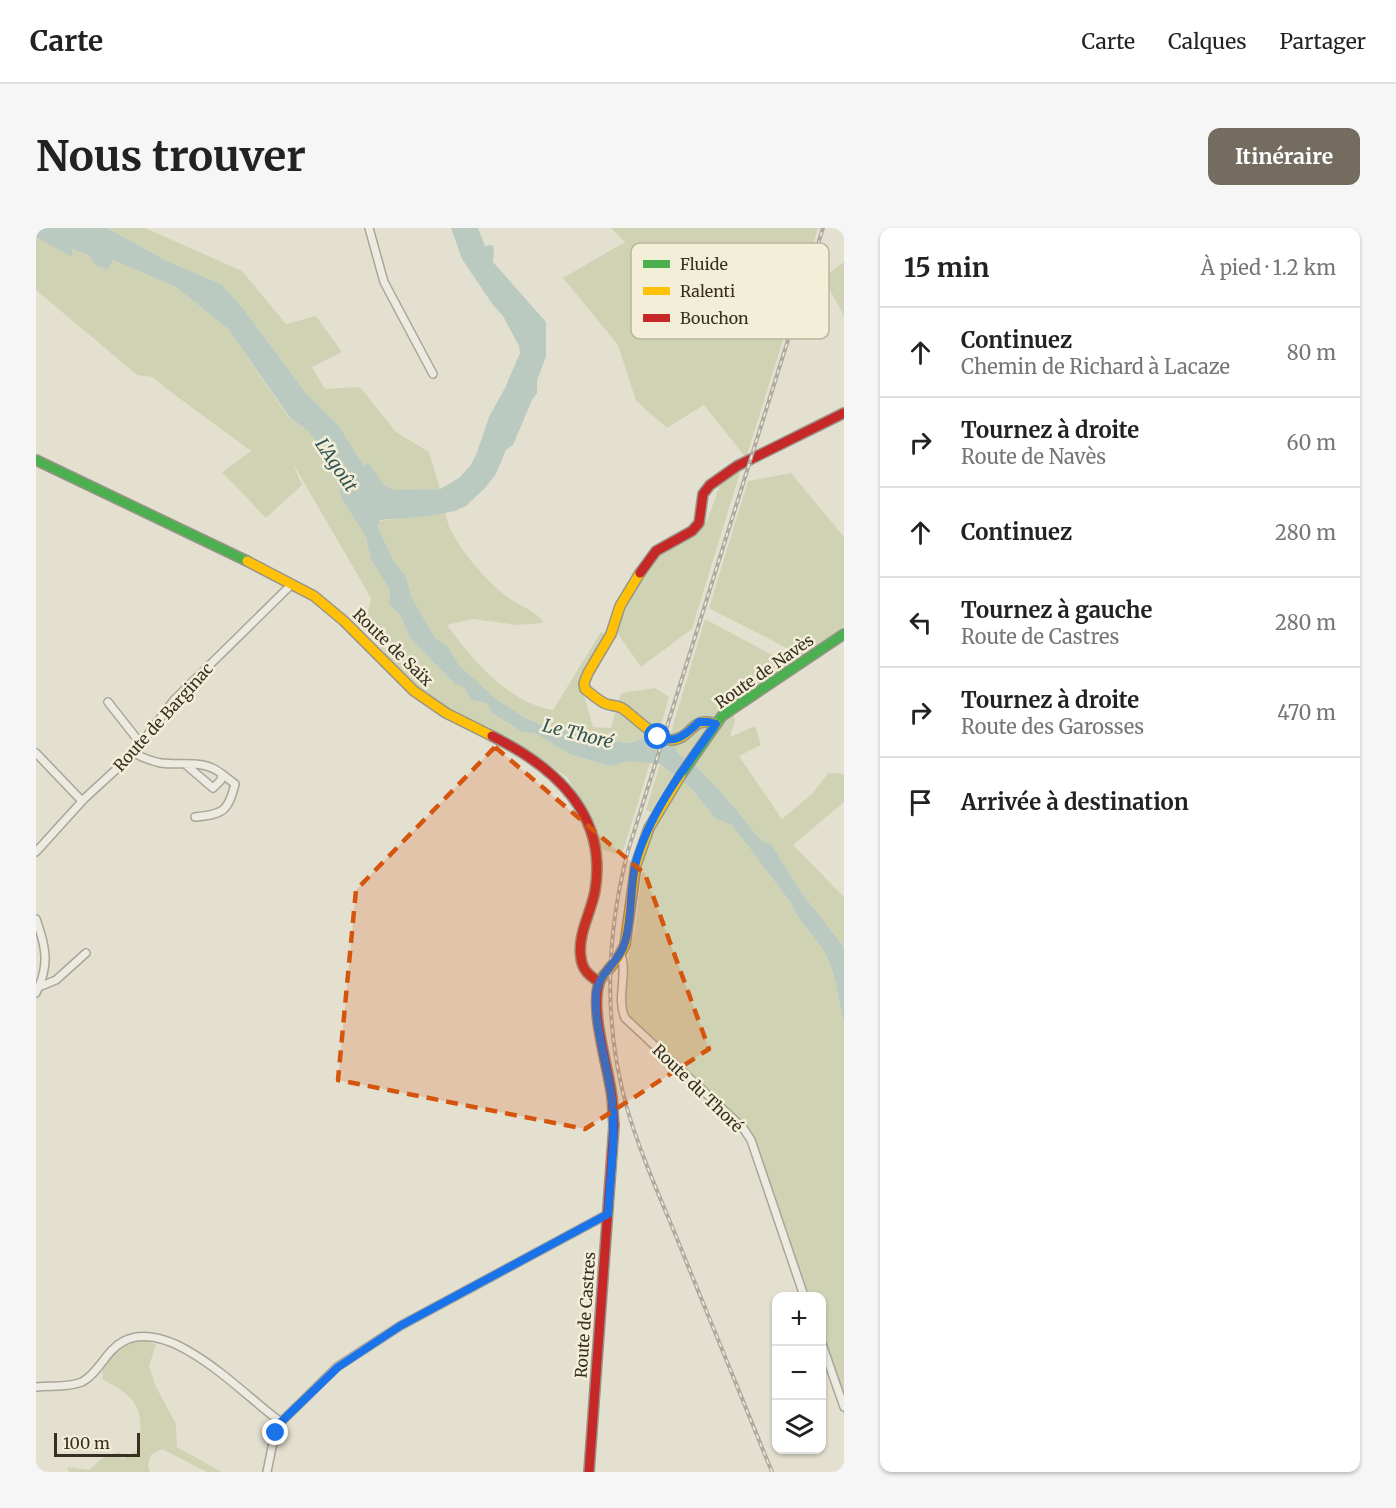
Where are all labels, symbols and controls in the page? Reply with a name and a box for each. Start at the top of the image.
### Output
text: Carte [30,23,103,59]
text: Carte [1082,28,1135,55]
text: Calques [1168,28,1247,55]
text: Partager [1280,28,1366,55]
button: Itinéraire [1208,128,1360,185]
text: Nous trouver [36,130,306,182]
legend [631,243,829,339]
text: 15 min [904,251,989,284]
text: Fluide [680,254,728,274]
text: À pied · 1.2 km [1201,255,1336,280]
text: Ralenti [680,281,735,301]
text: Bouchon [680,308,749,328]
text: Continuez [961,326,1072,354]
icon: ahead [904,336,937,369]
text: 80 m [1287,340,1336,365]
text: Chemin de Richard à Lacaze [961,354,1230,379]
text: Tournez à droite [961,416,1139,444]
icon: right [904,426,937,459]
text: 60 m [1286,430,1336,455]
water label: L'Agoût [310,434,363,496]
text: Route de Navès [961,444,1106,469]
icon: ahead [904,516,937,549]
text: Continuez [961,518,1072,546]
text: 280 m [1275,520,1336,545]
text: Tournez à gauche [961,596,1152,624]
street label: Route de Saïx [349,604,437,690]
icon: left [904,606,937,639]
text: 280 m [1275,610,1336,635]
text: Route de Castres [961,624,1119,649]
street label: Route de Navès [711,629,817,712]
street label: Route de Barginac [109,659,217,775]
text: Tournez à droite [961,686,1139,714]
icon: right [904,696,937,729]
text: 470 m [1277,700,1336,725]
water label: Le Thoré [540,714,617,754]
text: Route des Garosses [961,714,1144,739]
route start [644,723,670,749]
icon: arrive [904,786,937,819]
text: Arrivée à destination [961,788,1189,816]
street label: Route du Thoré [649,1040,747,1136]
street label: Route de Castres [571,1251,599,1379]
map controls [772,1292,826,1454]
button: + [772,1292,826,1346]
button: − [772,1346,826,1400]
button: layers [772,1400,826,1454]
route end [262,1419,288,1445]
scale bar [54,1430,140,1458]
text: 100 m [63,1433,110,1453]

